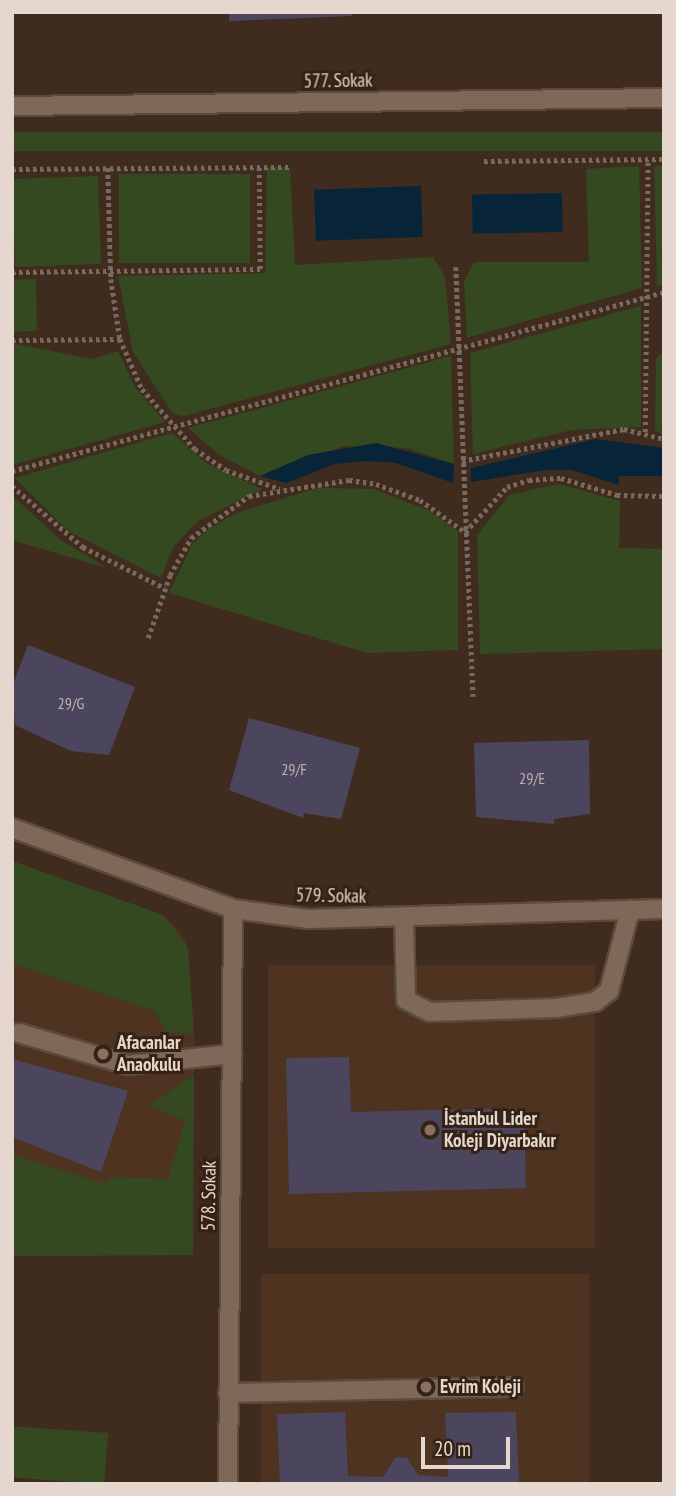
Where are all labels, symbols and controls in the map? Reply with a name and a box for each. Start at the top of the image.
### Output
street label: 577. Sokak [303,69,373,93]
house number: 29/G [58,693,84,713]
house number: 29/F [281,759,307,779]
house number: 29/E [519,768,545,788]
street label: 579. Sokak [295,884,367,908]
place label: Afacanlar Anaokulu [117,1032,181,1076]
marker: Afacanlar Anaokulu [95,1046,111,1062]
place label: İstanbul Lider Koleji Diyarbakır [444,1108,556,1152]
marker: İstanbul Lider Koleji Diyarbakır [422,1122,438,1138]
street label: 578. Sokak [197,1160,221,1232]
place label: Evrim Koleji [440,1376,521,1398]
marker: Evrim Koleji [418,1379,434,1395]
scale bar [424,1422,513,1466]
text: 20 m [434,1435,471,1462]

